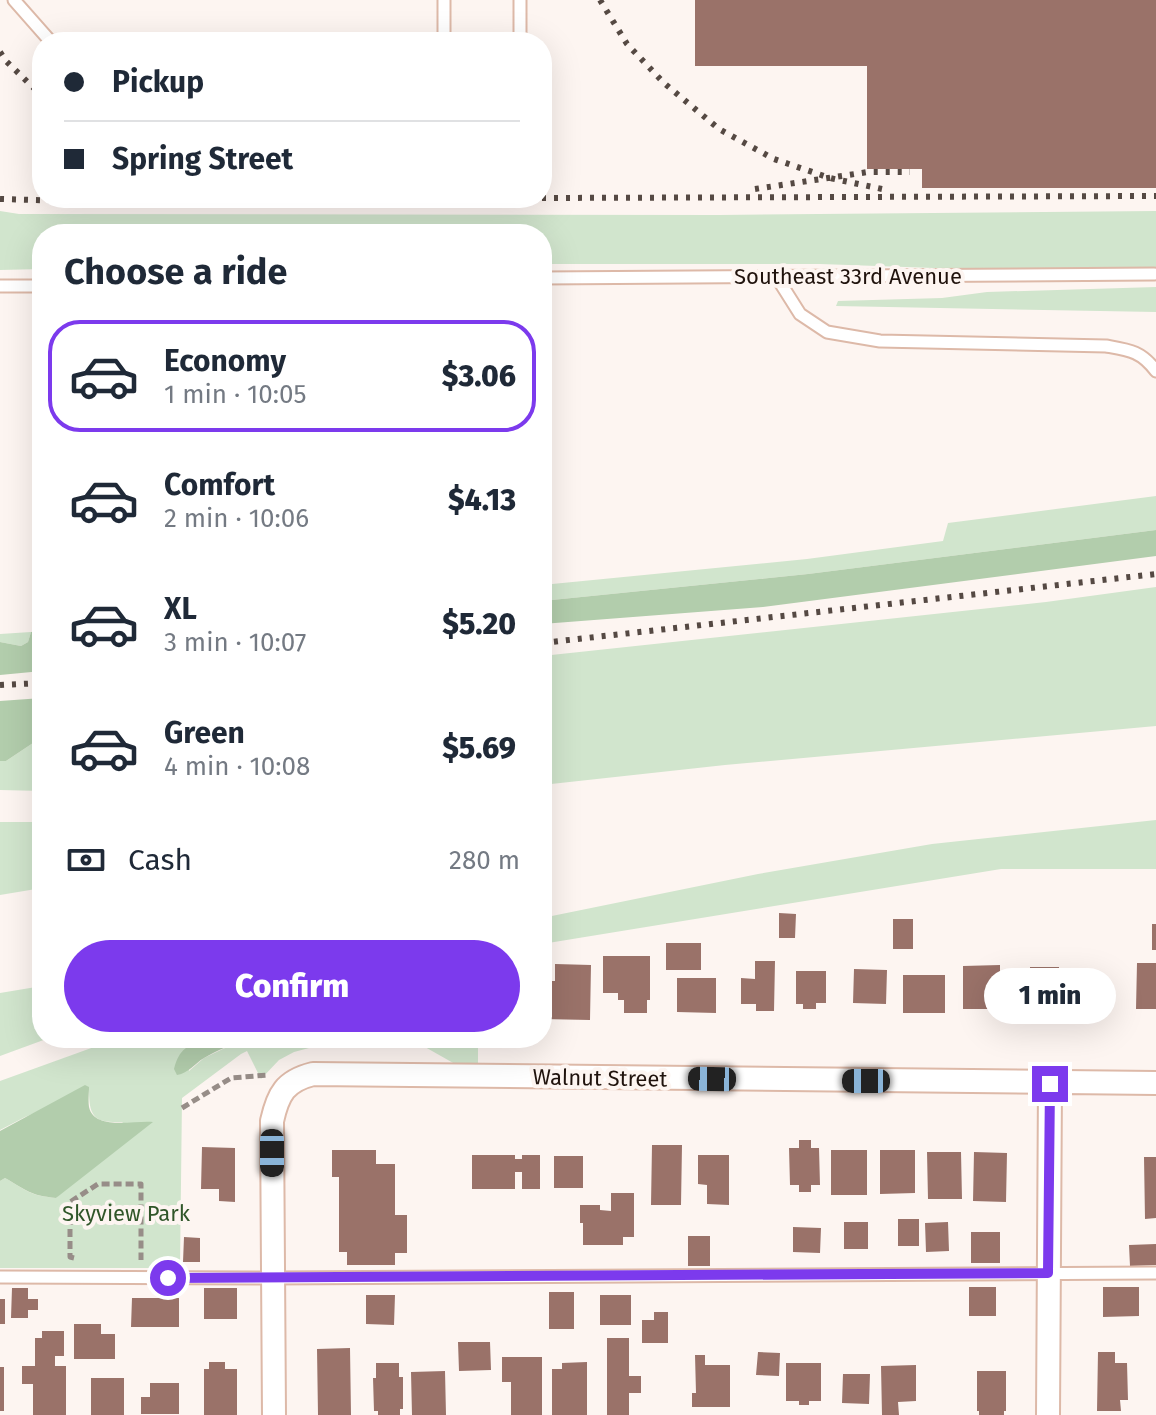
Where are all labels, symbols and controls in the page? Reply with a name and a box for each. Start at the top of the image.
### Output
text: Pickup [112,64,204,100]
text: Spring Street [112,141,293,177]
text: Choose a ride [64,250,287,294]
street label: Southeast 33rd Avenue [734,263,962,290]
icon: car [68,340,140,412]
text: Economy [164,343,286,379]
text: $3.06 [442,358,516,394]
text: 1 min · 10:05 [164,379,307,410]
icon: car [68,464,140,536]
text: Comfort [164,467,275,503]
text: $4.13 [448,482,516,518]
text: 2 min · 10:06 [164,503,309,534]
icon: car [68,588,140,660]
text: XL [164,591,197,627]
text: $5.20 [442,606,516,642]
text: 3 min · 10:07 [164,627,306,658]
icon: car [68,712,140,784]
text: Green [164,715,245,751]
text: $5.69 [442,730,516,766]
text: 4 min · 10:08 [164,751,310,782]
icon: cash [64,838,108,882]
text: Cash [128,842,192,878]
text: 280 m [449,845,520,876]
button: Confirm [64,940,520,1032]
callout: 1 min [984,968,1116,1024]
text: 1 min [1019,980,1081,1011]
street label: Walnut Street [532,1063,668,1093]
route end [1032,1066,1068,1102]
car [688,1067,736,1091]
car [842,1069,890,1093]
car [260,1129,284,1177]
park label: Skyview Park [62,1200,191,1227]
route start [150,1260,186,1296]

